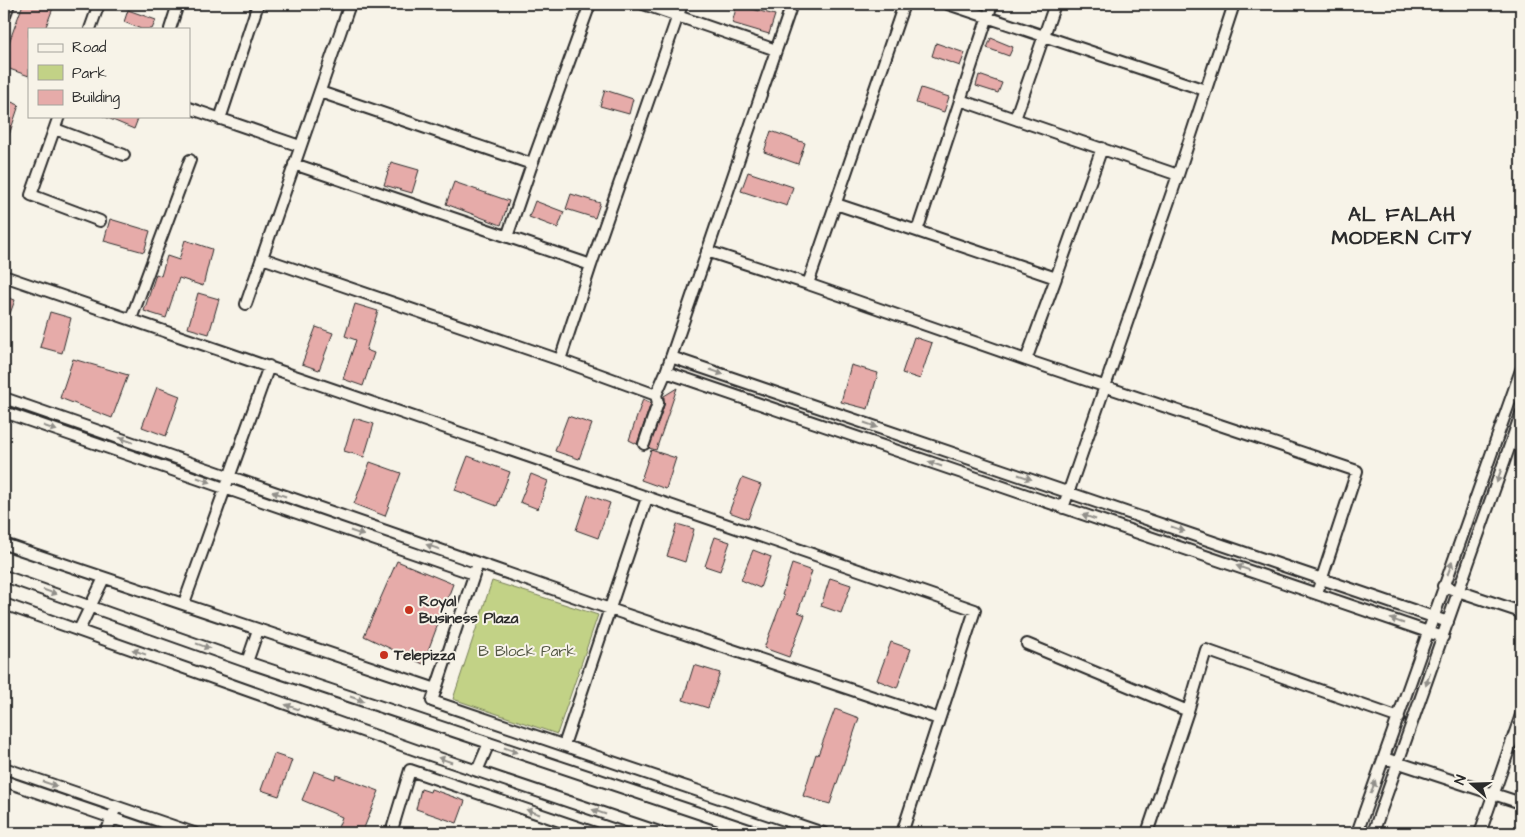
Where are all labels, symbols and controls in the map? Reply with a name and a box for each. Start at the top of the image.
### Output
legend [28,28,190,118]
text: Road [72,37,107,58]
text: Park [72,63,107,84]
text: Building [72,87,120,109]
district label: AL FALAH MODERN CITY [1332,201,1472,252]
one-way arrow [710,369,725,377]
one-way arrow [863,421,878,429]
one-way arrow [43,424,58,432]
one-way arrow [118,436,133,444]
one-way arrow [927,460,942,468]
one-way arrow [1495,469,1502,484]
one-way arrow [1017,474,1032,481]
one-way arrow [196,477,211,485]
one-way arrow [271,489,286,497]
one-way arrow [1081,513,1096,520]
one-way arrow [1171,526,1186,533]
one-way arrow [350,530,365,538]
one-way arrow [425,543,440,550]
one-way arrow [1446,560,1454,575]
one-way arrow [1235,564,1250,572]
one-way arrow [43,588,58,596]
place label: Royal Business Plaza [419,591,519,629]
marker: Royal Business Plaza [403,604,415,616]
one-way arrow [1389,617,1404,624]
park label: B Block Park [478,641,576,662]
one-way arrow [196,642,211,650]
place label: Telepizza [393,645,455,666]
one-way arrow [131,648,146,656]
marker: Telepizza [378,649,390,661]
one-way arrow [1424,672,1432,687]
one-way arrow [350,695,365,703]
one-way arrow [284,703,299,711]
one-way arrow [504,747,519,755]
one-way arrow [438,756,453,763]
north arrow [1448,760,1498,810]
text: N [1450,772,1472,787]
one-way arrow [43,780,58,788]
one-way arrow [1370,780,1377,795]
one-way arrow [525,808,540,815]
one-way arrow [592,808,607,815]

